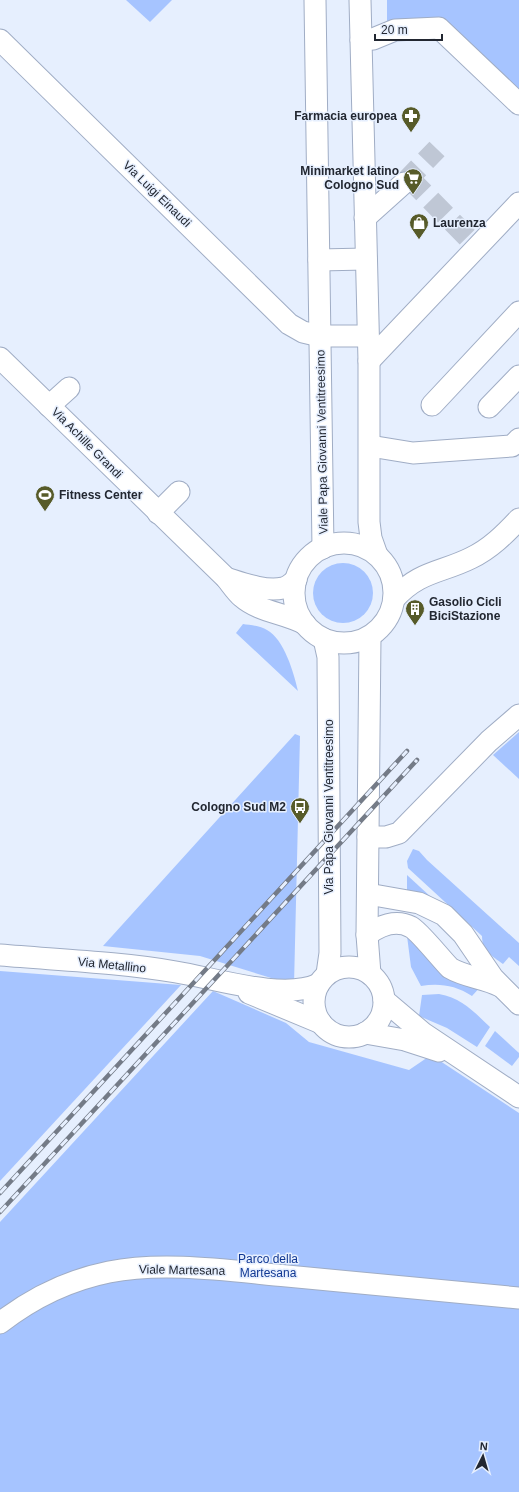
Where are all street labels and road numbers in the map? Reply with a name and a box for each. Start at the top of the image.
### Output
street label: Via Luigi Einaudi [120,158,194,230]
street label: Viale Papa Giovanni Ventitreesimo [313,349,331,534]
street label: Via Achille Grandi [49,405,125,481]
street label: Via Papa Giovanni Ventitreesimo [322,719,336,895]
street label: Via Metallino [77,954,147,976]
street label: Viale Martesana [139,1262,226,1278]

